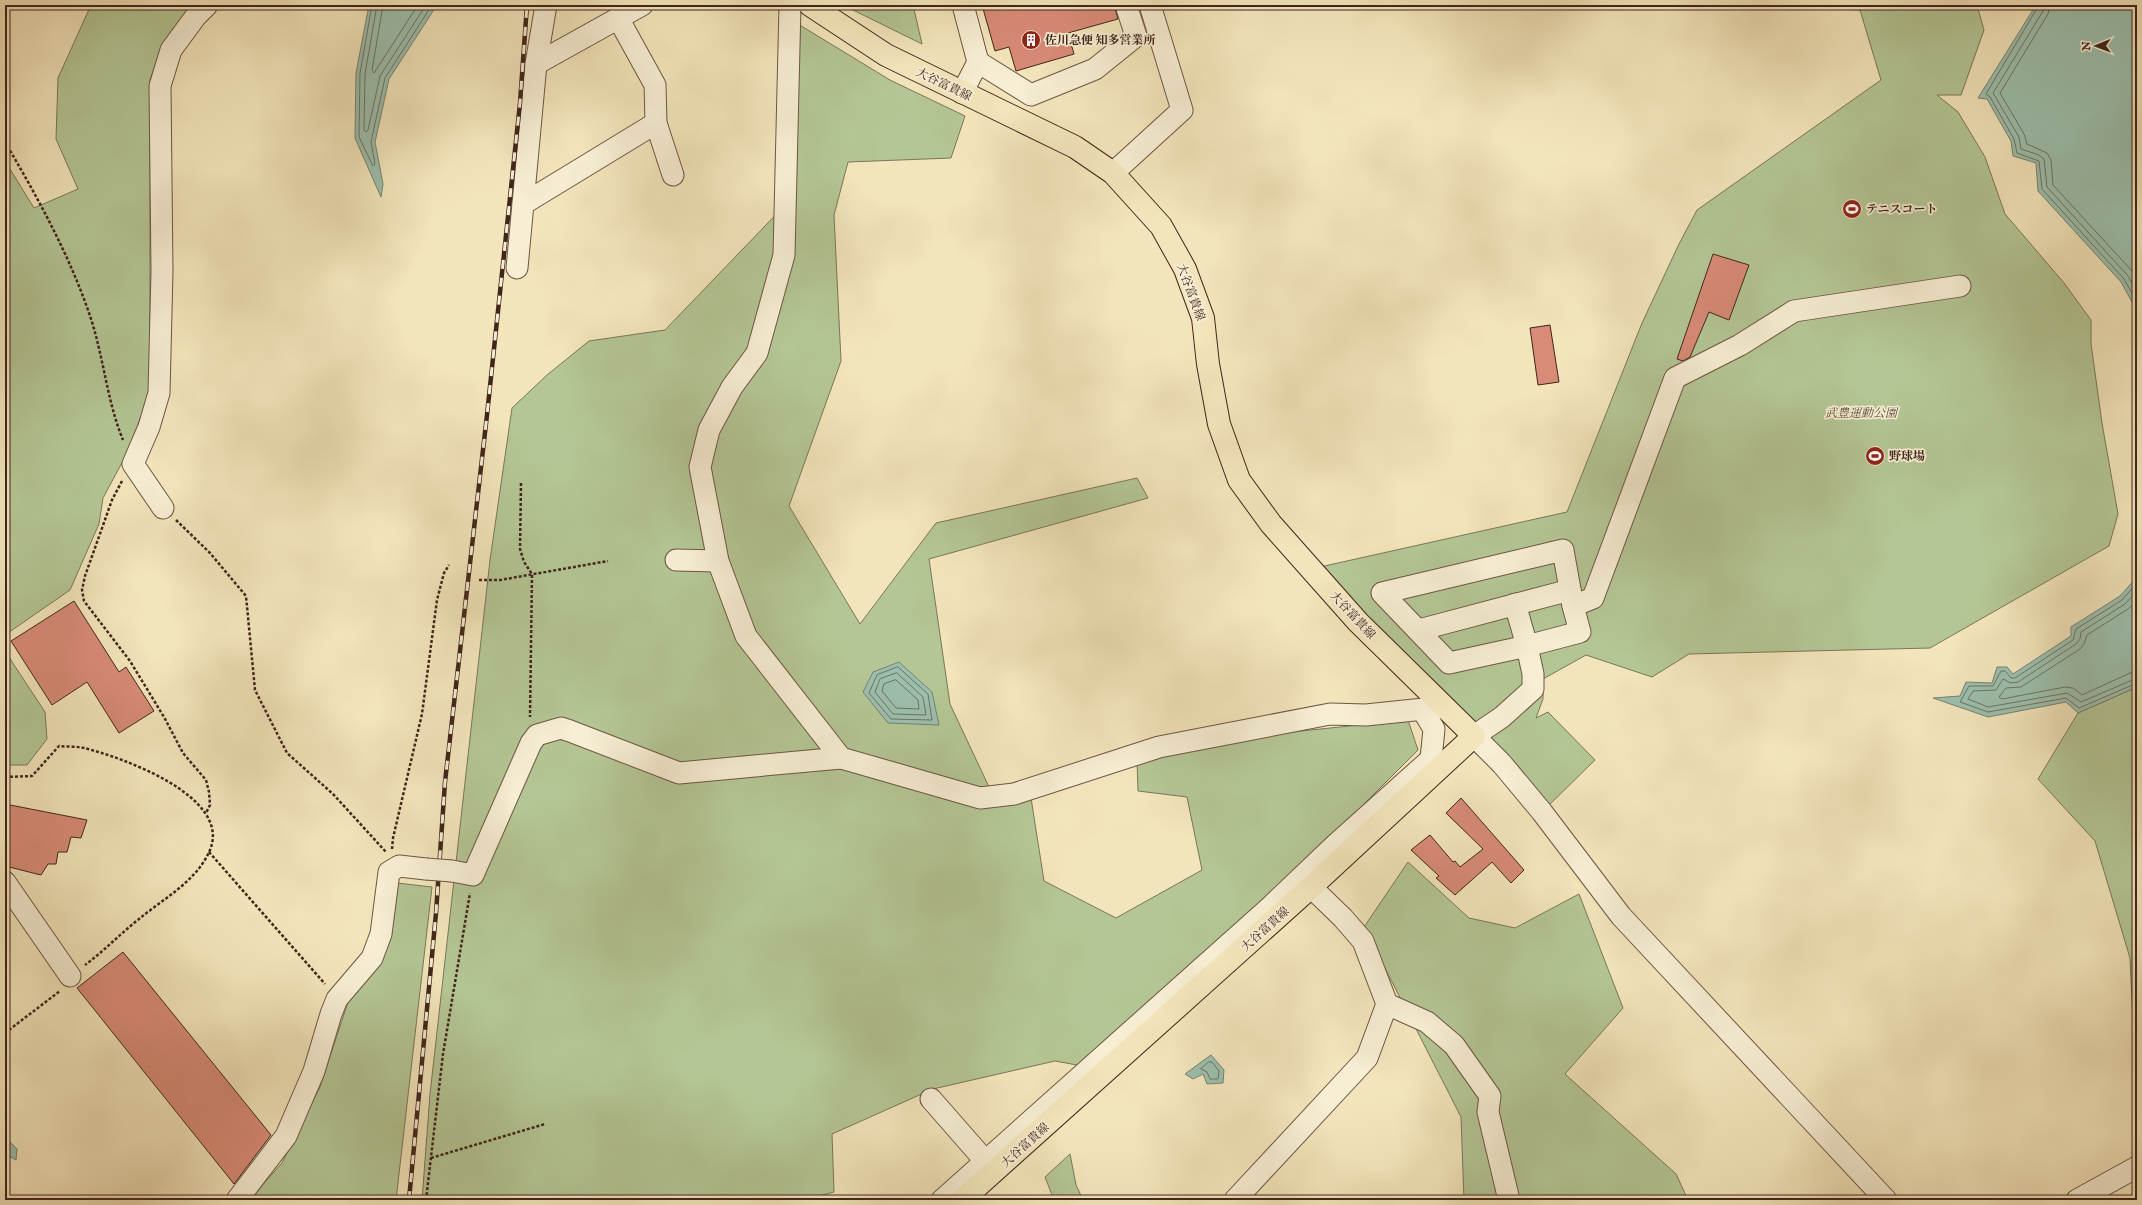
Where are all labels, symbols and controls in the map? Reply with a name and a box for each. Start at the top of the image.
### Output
north arrow [2076,26,2116,66]
building icon: 佐川急便 知多営業所 [1020,29,1042,51]
place label: 佐川急便 知多営業所 [1045,33,1156,48]
text: N [2080,41,2094,52]
street label: 大谷富貴線 [914,65,974,104]
sports icon: テニスコート [1841,198,1863,220]
place label: テニスコート [1866,202,1938,217]
street label: 大谷富貴線 [1173,261,1208,323]
park label: 武豊運動公園 [1825,406,1899,421]
sports icon: 野球場 [1864,445,1886,467]
place label: 野球場 [1889,449,1925,464]
street label: 大谷富貴線 [1327,588,1379,642]
street label: 大谷富貴線 [1238,904,1293,955]
street label: 大谷富貴線 [998,1120,1053,1171]

